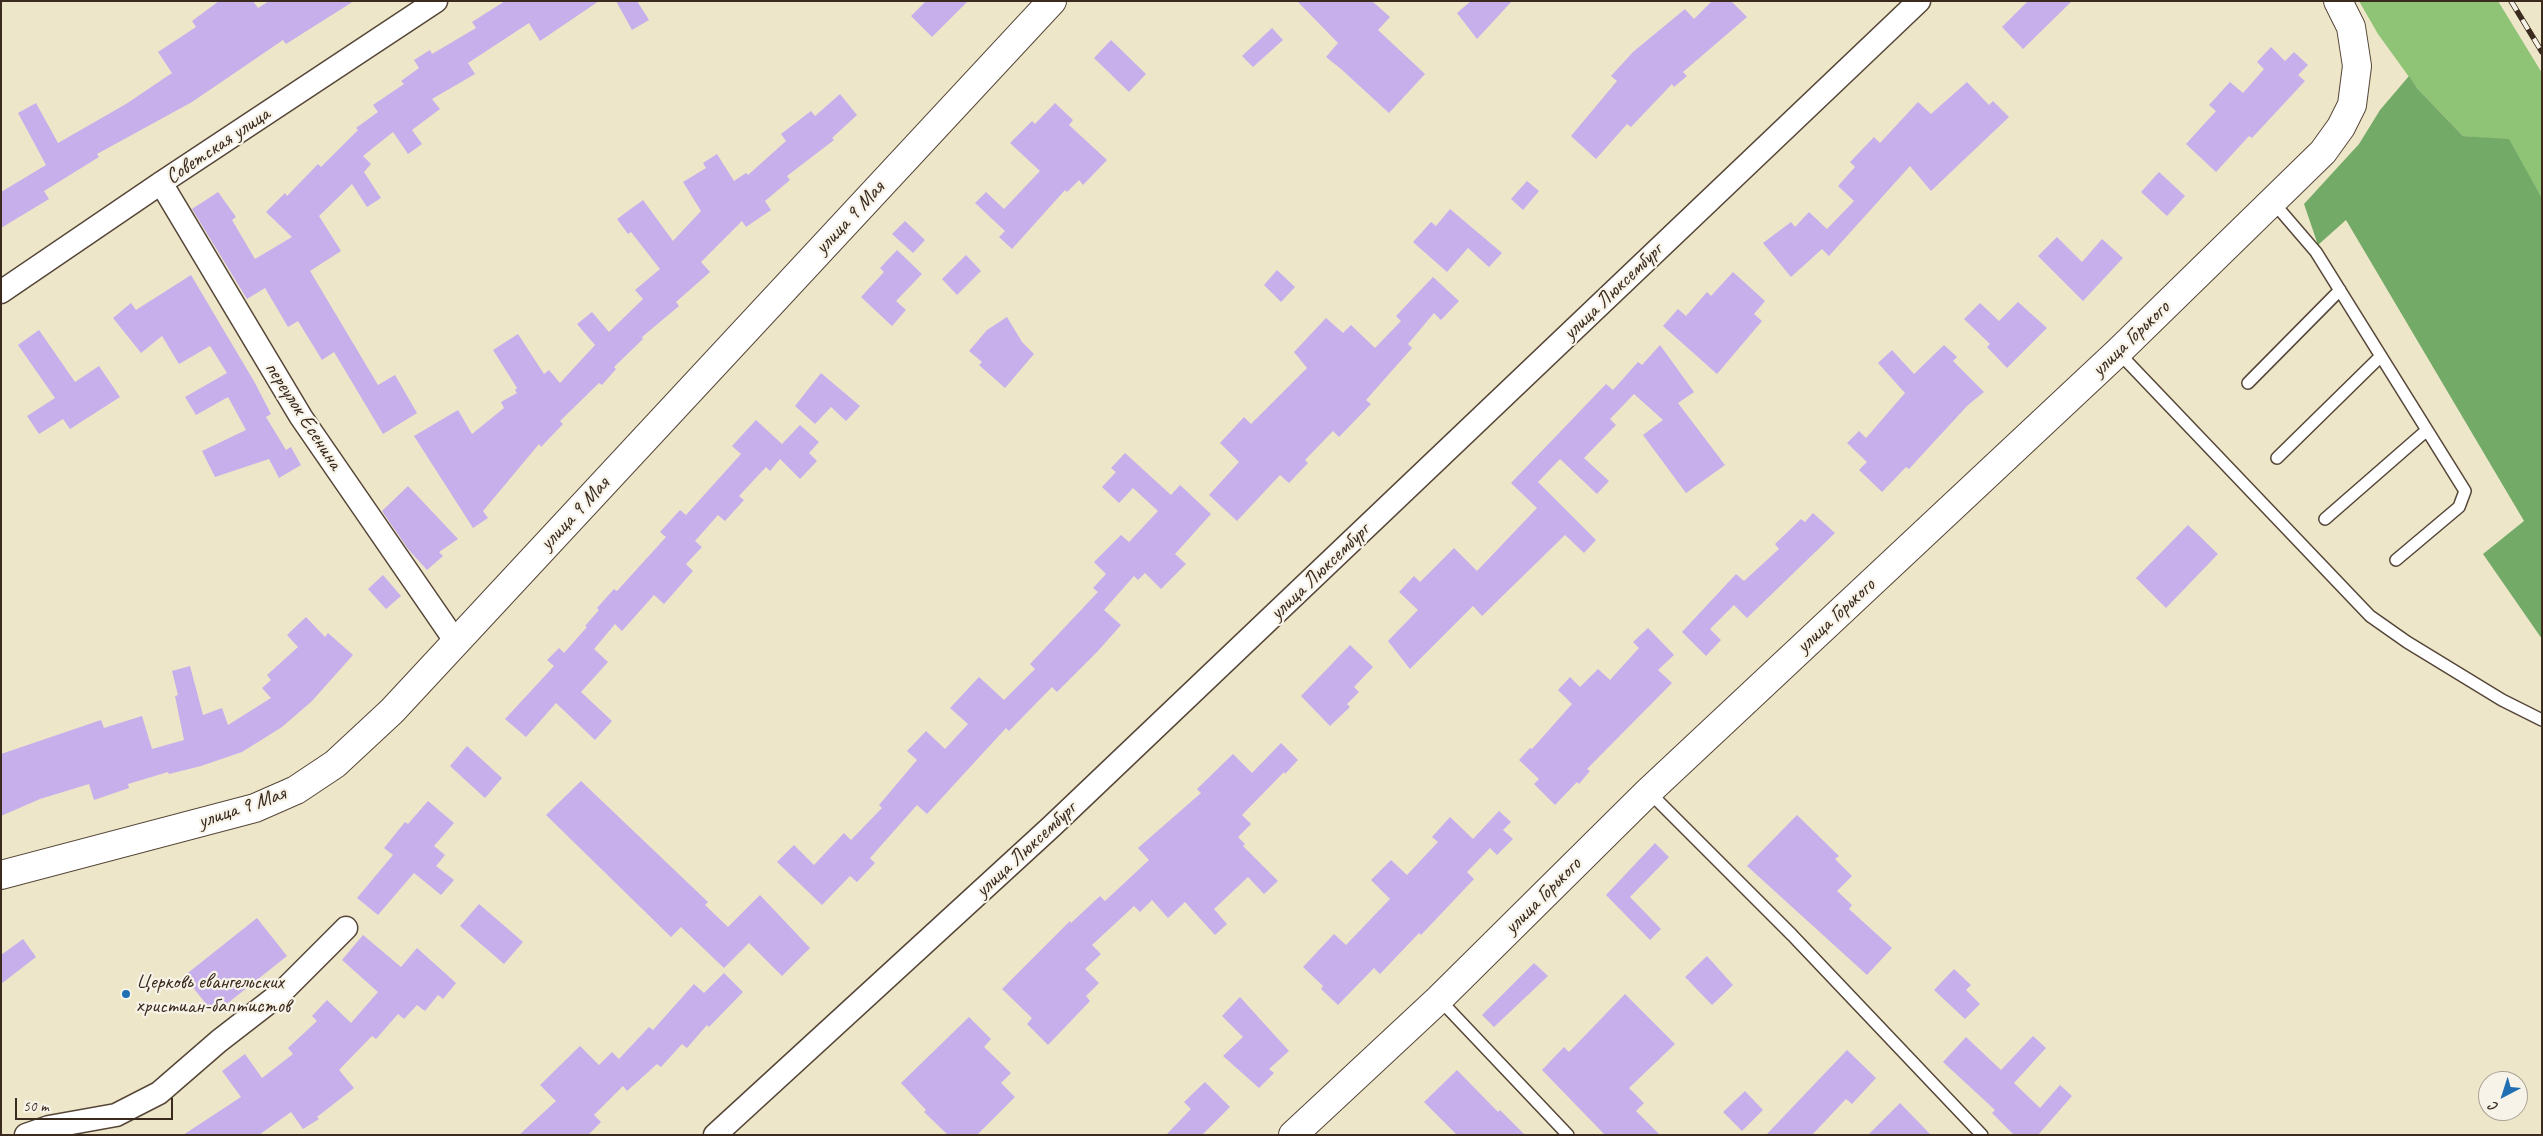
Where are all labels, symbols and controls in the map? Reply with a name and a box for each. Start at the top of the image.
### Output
street label: Советская улица [161,102,275,190]
street label: улица 9 Мая [810,176,890,260]
street label: улица Люксембург [1558,238,1668,346]
street label: улица Горького [2087,296,2175,382]
street label: переулок Есенина [259,357,347,475]
street label: улица 9 Мая [535,472,615,556]
street label: улица Люксембург [1265,518,1375,626]
street label: улица Горького [1791,573,1881,659]
street label: улица 9 Мая [195,781,289,835]
street label: улица Люксембург [970,797,1082,903]
street label: улица Горького [1499,852,1587,940]
place label: Церковь евангельских христиан-баптистов [136,969,290,1019]
marker: Церковь евангельских христиан-баптистов [120,988,132,1000]
north arrow [2478,1071,2528,1121]
scale bar [18,1088,175,1120]
text: 50 m [23,1097,49,1116]
text: С [2486,1098,2502,1116]

